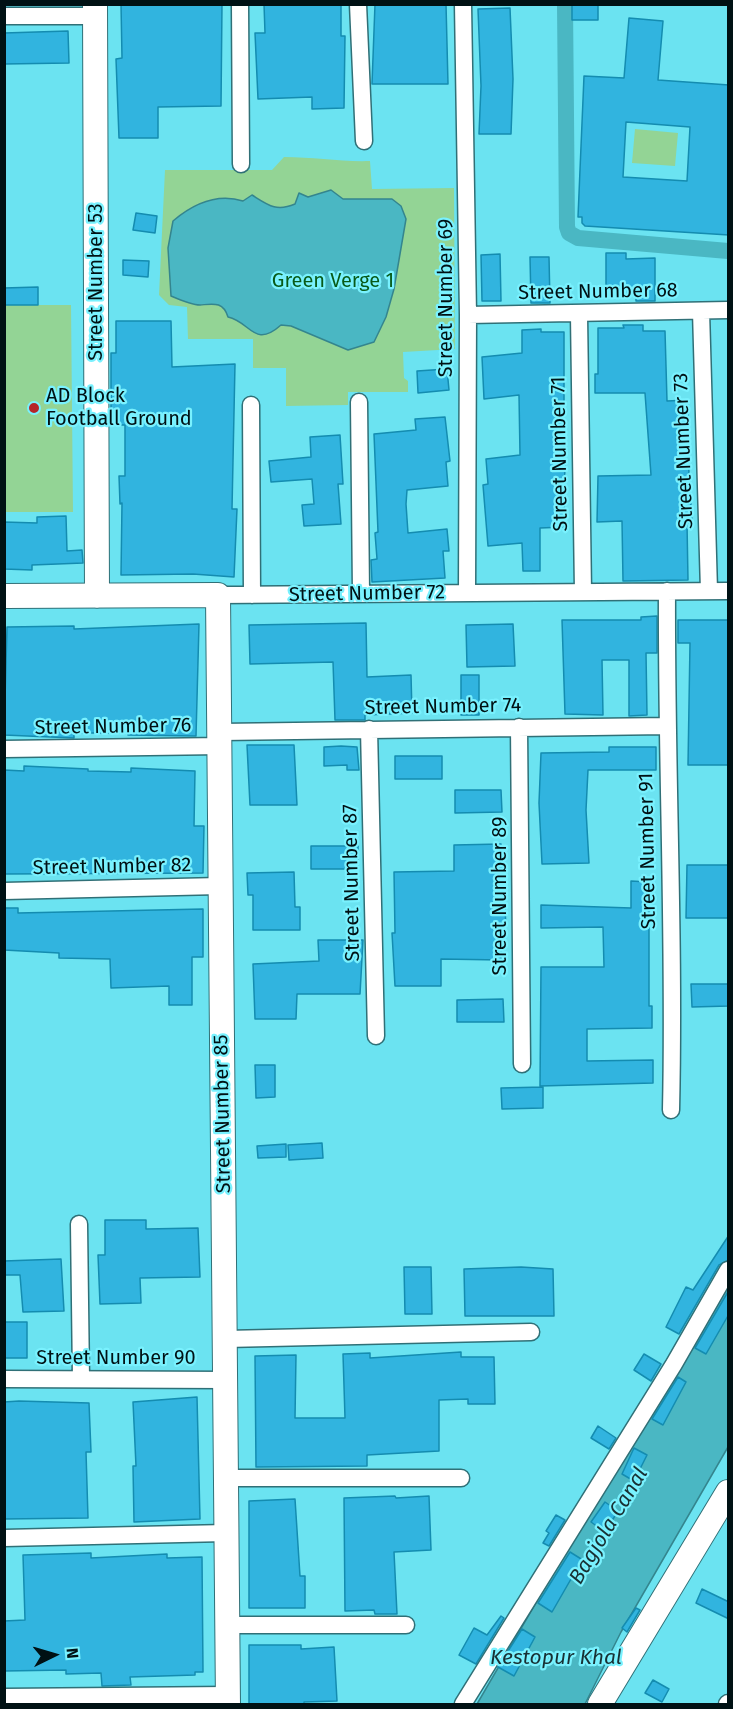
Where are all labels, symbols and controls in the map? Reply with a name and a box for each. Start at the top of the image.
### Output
street label: Street Number 53 [84,203,108,361]
street label: Street Number 69 [434,219,458,377]
park label: Green Verge 1 [272,269,394,293]
street label: Street Number 68 [518,279,678,305]
street label: Street Number 73 [669,372,699,530]
street label: Street Number 71 [547,376,573,532]
place label: AD Block Football Ground [46,384,192,431]
marker: AD Block Football Ground [27,401,41,415]
street label: Street Number 72 [289,581,445,607]
street label: Street Number 74 [365,694,521,720]
street label: Street Number 76 [34,714,192,740]
street label: Street Number 91 [635,773,661,929]
street label: Street Number 87 [339,804,365,962]
street label: Street Number 89 [488,817,512,975]
street label: Street Number 82 [33,854,191,880]
street label: Street Number 85 [210,1034,236,1194]
street label: Street Number 90 [36,1346,196,1370]
water label: Bagjola Canal [564,1463,654,1589]
north arrow [24,1625,84,1685]
water label: Kestopur Khal [490,1645,622,1671]
text: N [63,1647,82,1659]

